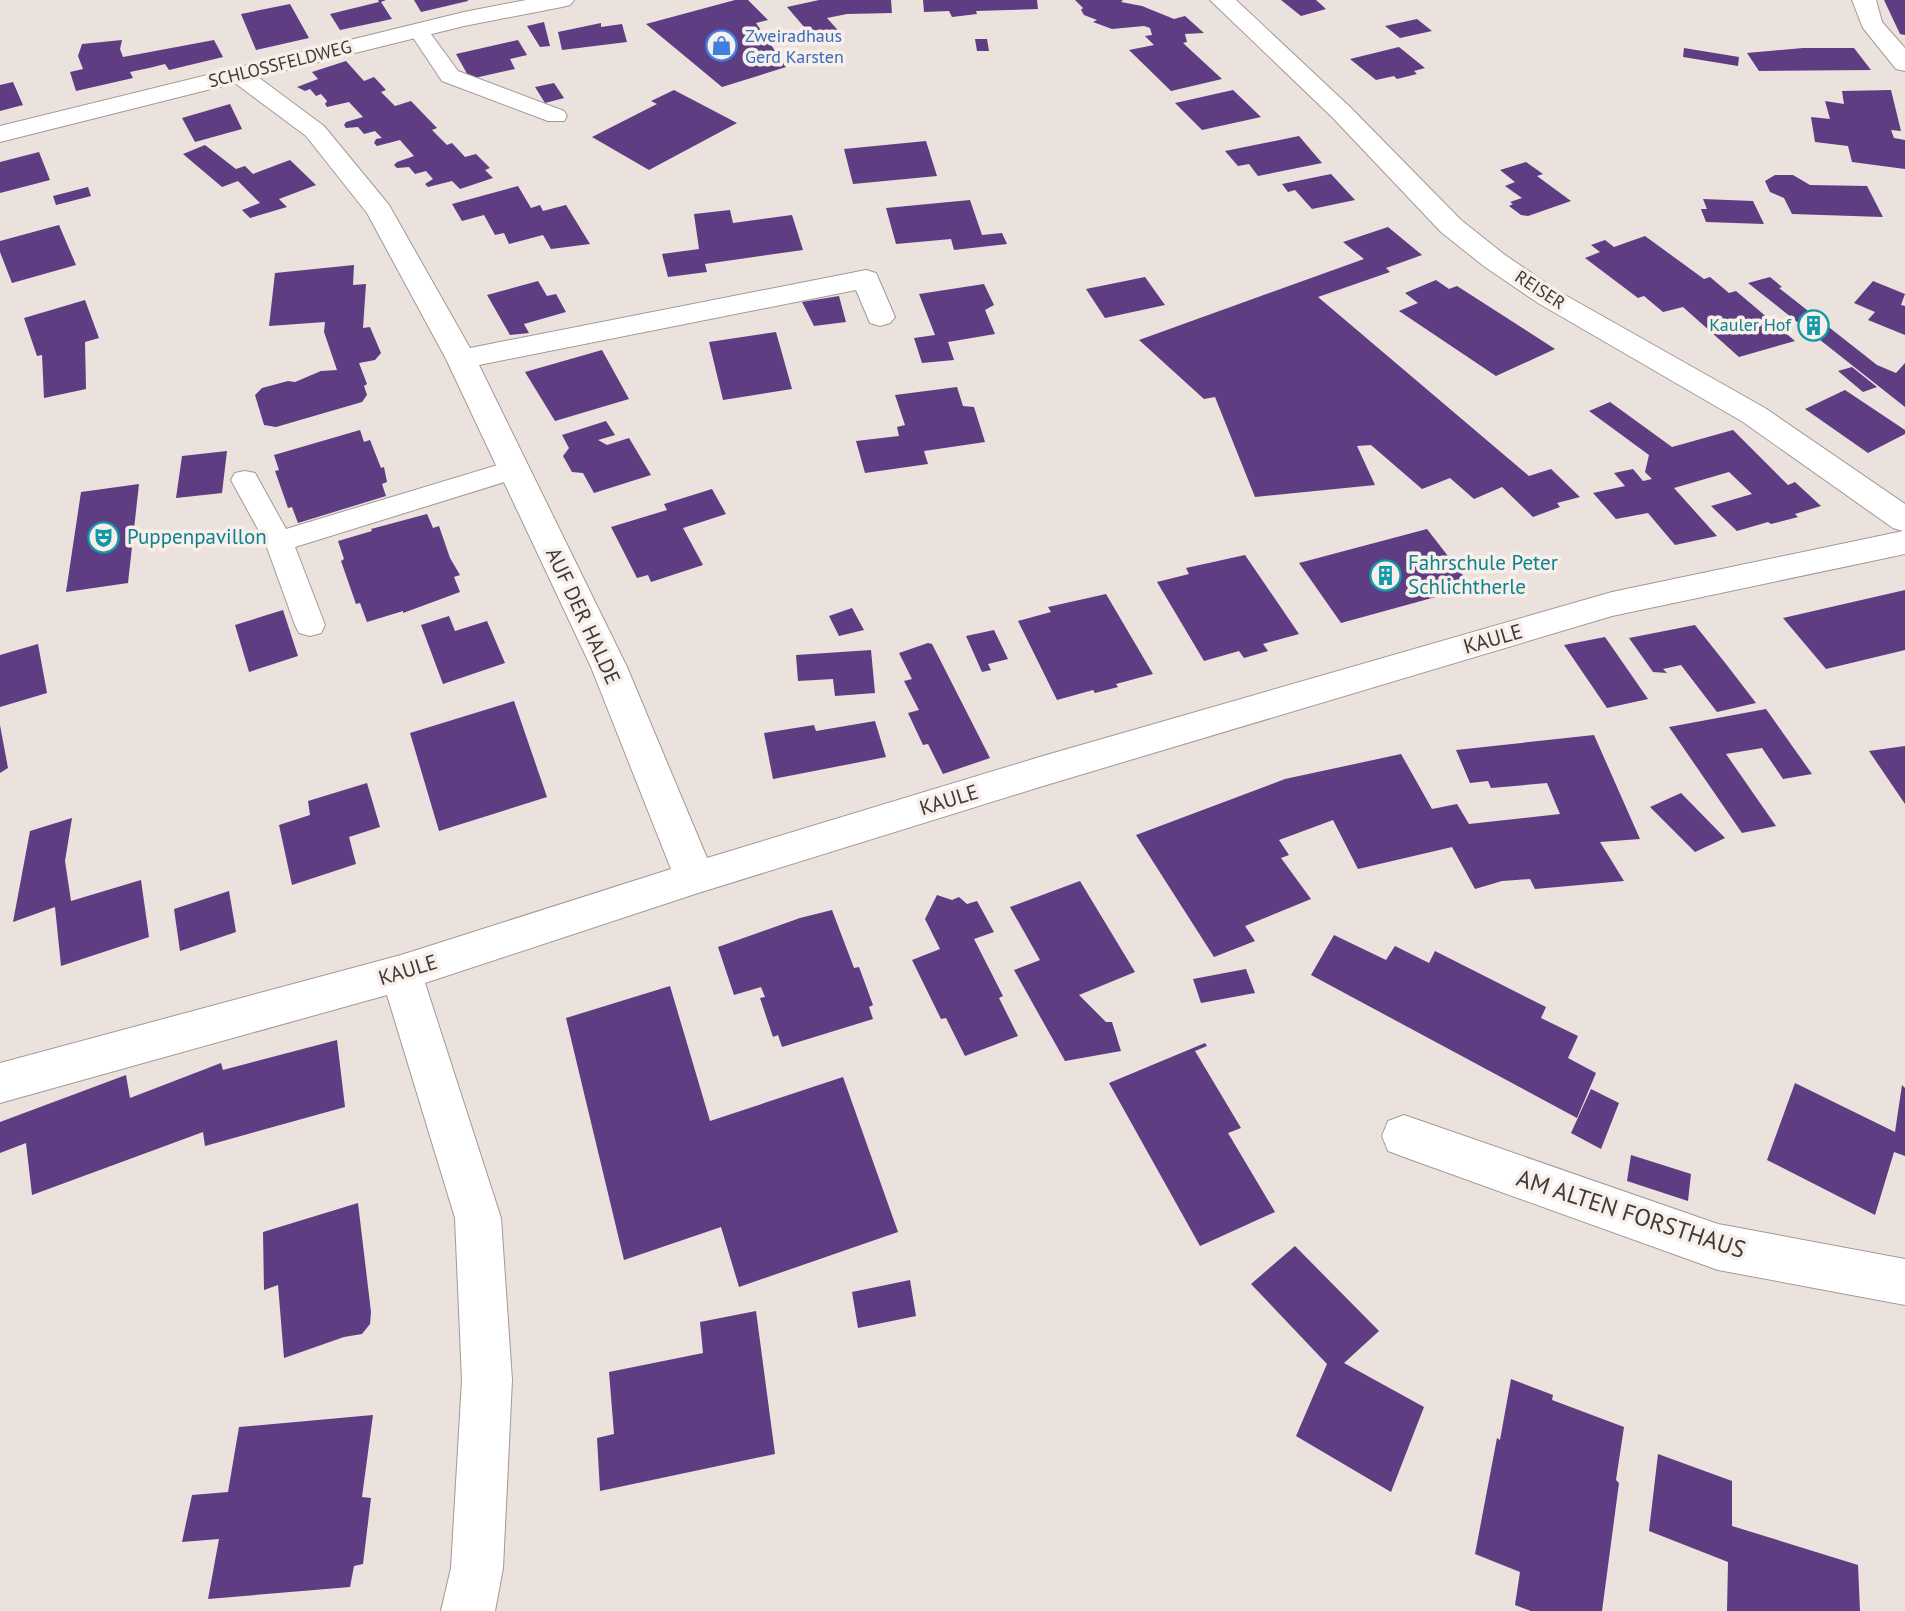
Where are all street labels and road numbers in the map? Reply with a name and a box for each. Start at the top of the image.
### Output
street label: SCHLOSSFELDWEG [206,35,354,92]
street label: REISER [1511,265,1570,314]
street label: AUF DER HALDE [540,543,627,688]
street label: KAULE [1460,617,1526,660]
street label: KAULE [916,778,982,821]
street label: KAULE [375,948,441,991]
street label: AM ALTEN FORSTHAUS [1513,1162,1749,1265]

